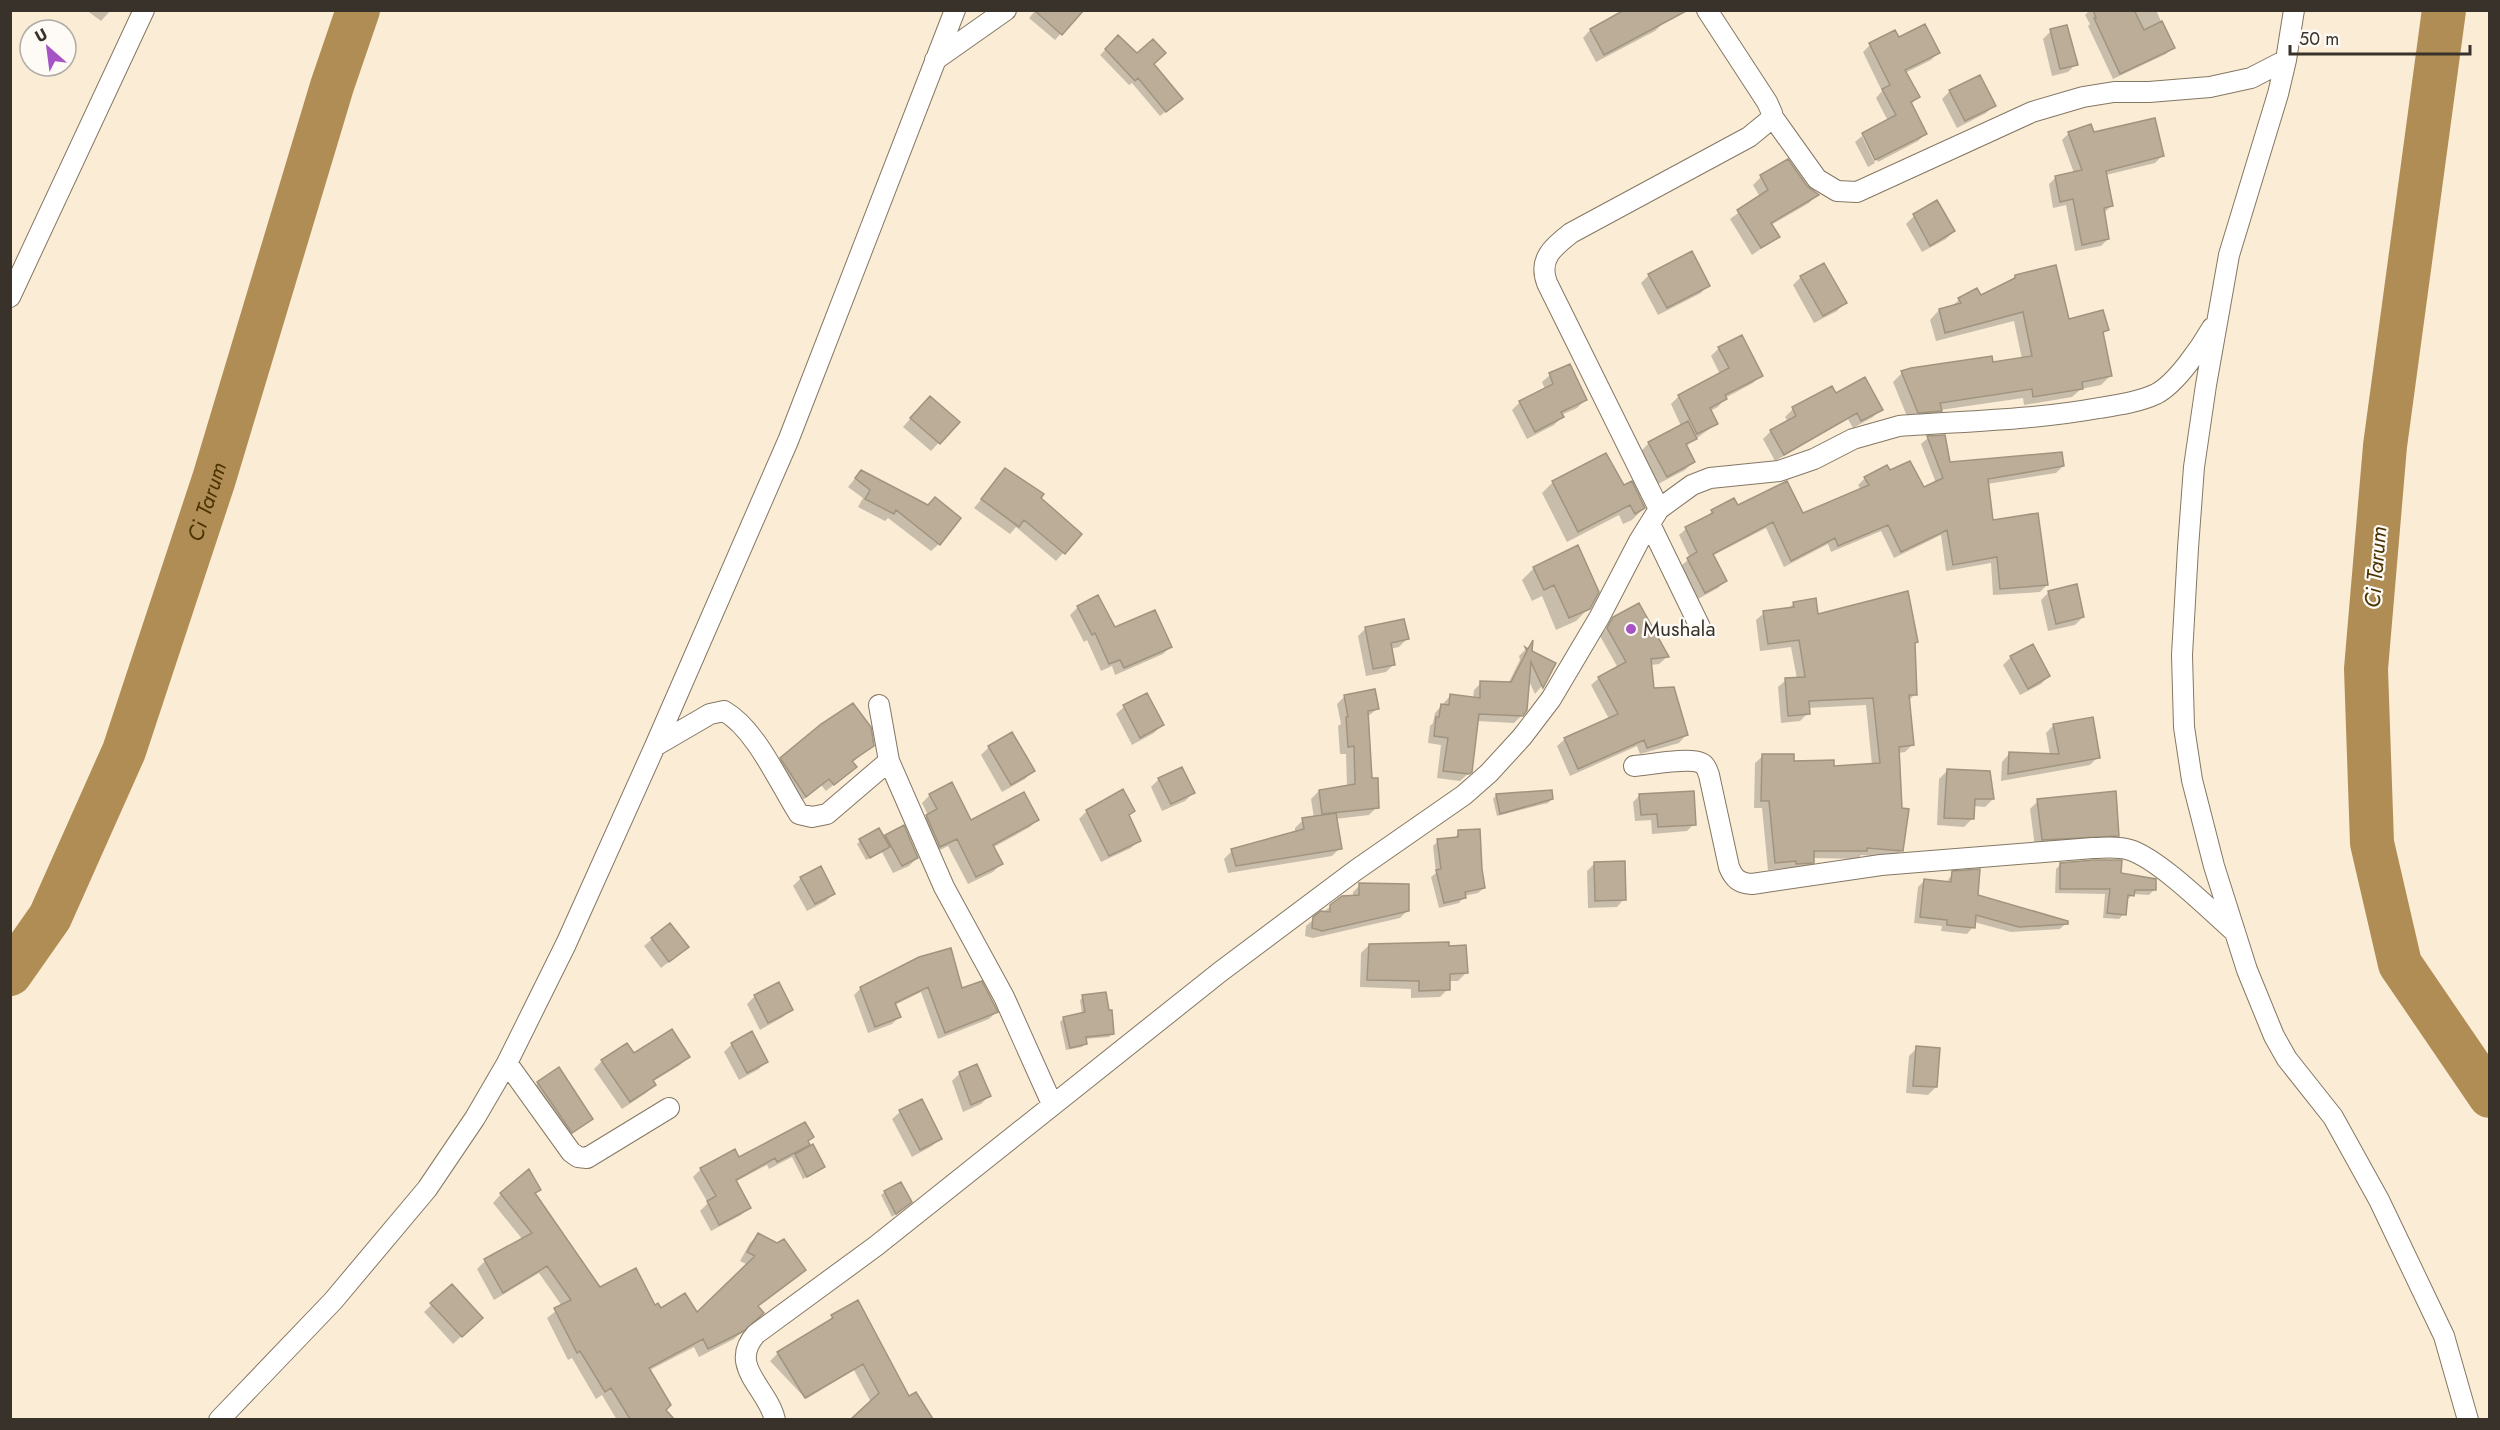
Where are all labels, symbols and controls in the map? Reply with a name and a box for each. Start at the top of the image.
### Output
north arrow [18,18,78,78]
scale bar [2290,18,2470,56]
text: U [31,22,52,48]
text: 50 m [2299,26,2339,52]
water label: Ci Tarum [178,458,234,546]
water label: Ci Tarum [2355,525,2395,609]
place label: Mushala [1643,614,1716,644]
marker: Mushala [1624,622,1638,636]

